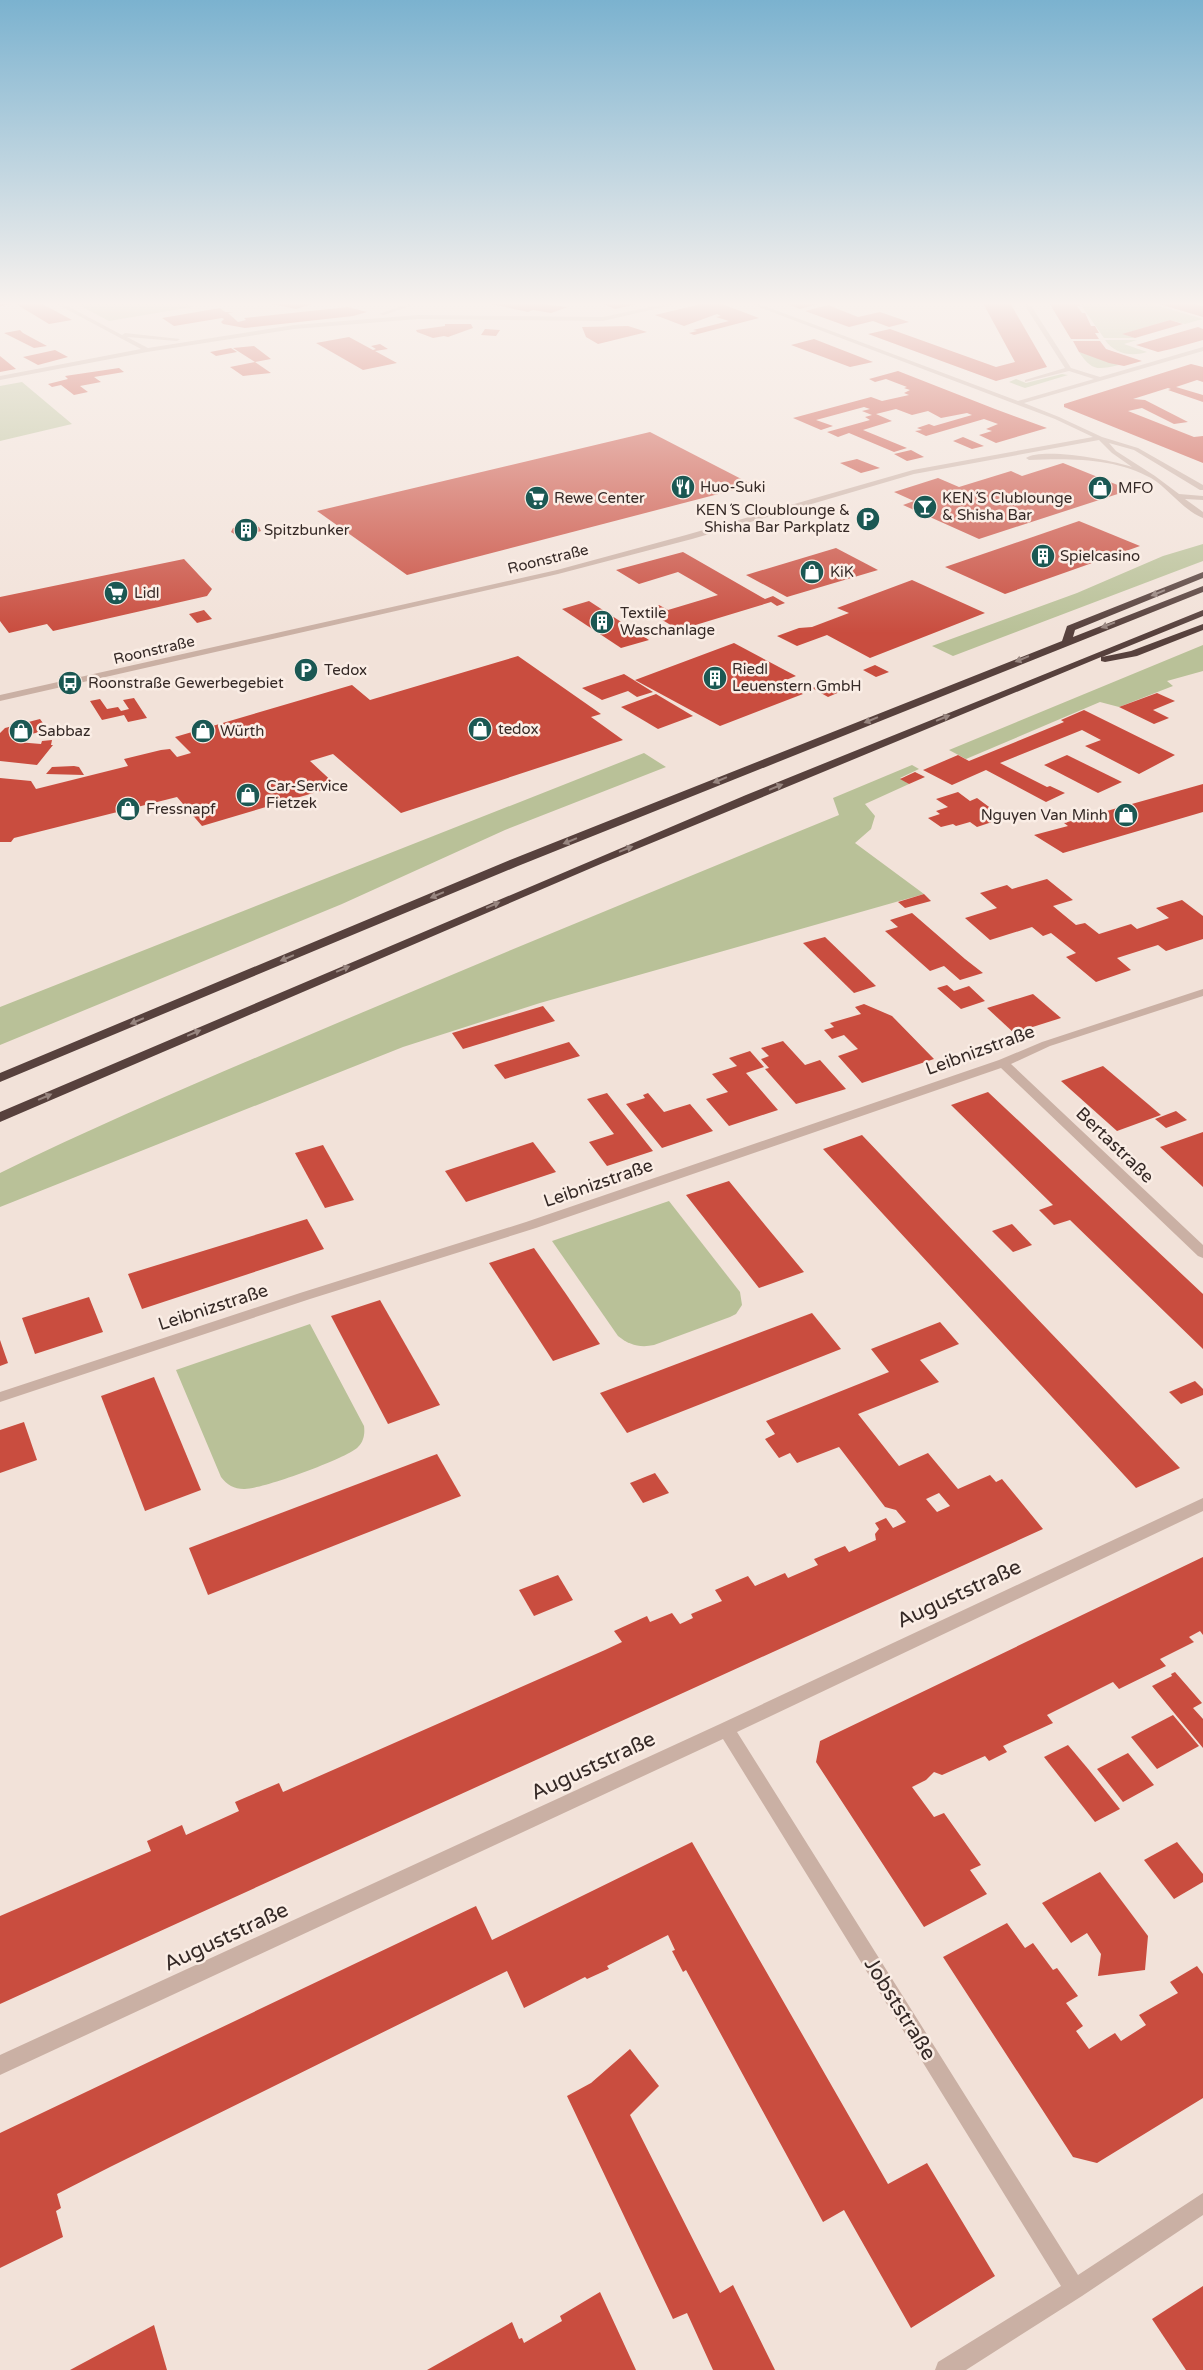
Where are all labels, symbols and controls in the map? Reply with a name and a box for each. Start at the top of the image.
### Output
restaurant icon: Huo-Suki [670,474,696,500]
shop icon: MFO [1087,475,1113,501]
place label: Huo-Suki [700,478,765,496]
place label: MFO [1118,479,1154,497]
supermarket icon: Rewe Center [524,485,550,511]
place label: Rewe Center [554,489,645,507]
place label: KEN´S Clublounge & Shisha Bar [942,489,1072,524]
bar icon: KEN´S Clublounge & Shisha Bar [912,494,938,520]
place label: KEN´S Cloublounge & Shisha Bar Parkplatz [696,501,850,536]
parking icon: KEN´S Cloublounge & Shisha Bar Parkplatz [855,506,881,532]
building icon: Spitzbunker [233,517,259,543]
place label: Spitzbunker [264,521,350,539]
street label: Roonstraße [506,540,590,578]
building icon: Spielcasino [1030,543,1056,569]
place label: Spielcasino [1060,547,1140,565]
shop icon: KiK [799,559,825,585]
place label: KiK [830,563,854,581]
supermarket icon: Lidl [103,580,129,606]
place label: Lidl [134,584,160,602]
one-way arrow [1150,589,1165,597]
place label: Textile Waschanlage [620,604,715,639]
building icon: Textile Waschanlage [589,609,615,635]
one-way arrow [1101,622,1116,629]
street label: Roonstraße [112,632,196,668]
one-way arrow [1014,655,1029,663]
parking icon: Tedox [293,657,319,683]
place label: Riedl Leuenstern GmbH [732,660,862,695]
place label: Tedox [324,661,367,679]
building icon: Riedl Leuenstern GmbH [702,665,728,691]
bus stop icon: Roonstraße Gewerbegebiet [57,670,83,696]
place label: Roonstraße Gewerbegebiet [88,674,284,692]
one-way arrow [936,714,951,722]
shop icon: tedox [467,716,493,742]
one-way arrow [864,716,878,724]
shop icon: Sabbaz [8,718,34,744]
shop icon: Würth [190,718,216,744]
place label: tedox [498,720,539,738]
place label: Sabbaz [38,722,91,740]
place label: Würth [220,722,264,740]
one-way arrow [712,776,727,784]
place label: Car-Service Fietzek [266,777,348,812]
shop icon: Car-Service Fietzek [235,782,261,808]
one-way arrow [769,782,783,790]
shop icon: Fressnapf [115,796,141,822]
place label: Fressnapf [146,800,216,818]
shop icon: Nguyen Van Minh [1113,802,1139,828]
place label: Nguyen Van Minh [981,806,1108,824]
one-way arrow [562,837,577,845]
one-way arrow [619,844,633,852]
one-way arrow [430,892,444,900]
one-way arrow [486,900,500,908]
one-way arrow [279,954,294,962]
one-way arrow [336,964,350,972]
one-way arrow [129,1017,144,1025]
street label: Leibnizstraße [922,1020,1038,1080]
one-way arrow [187,1029,201,1037]
one-way arrow [38,1093,52,1101]
street label: Bertastraße [1071,1102,1159,1188]
street label: Leibnizstraße [540,1154,656,1212]
street label: Leibnizstraße [155,1279,271,1335]
street label: Auguststraße [893,1554,1025,1634]
street label: Auguststraße [527,1726,659,1806]
street label: Auguststraße [160,1897,292,1977]
street label: Jobststraße [859,1953,941,2065]

